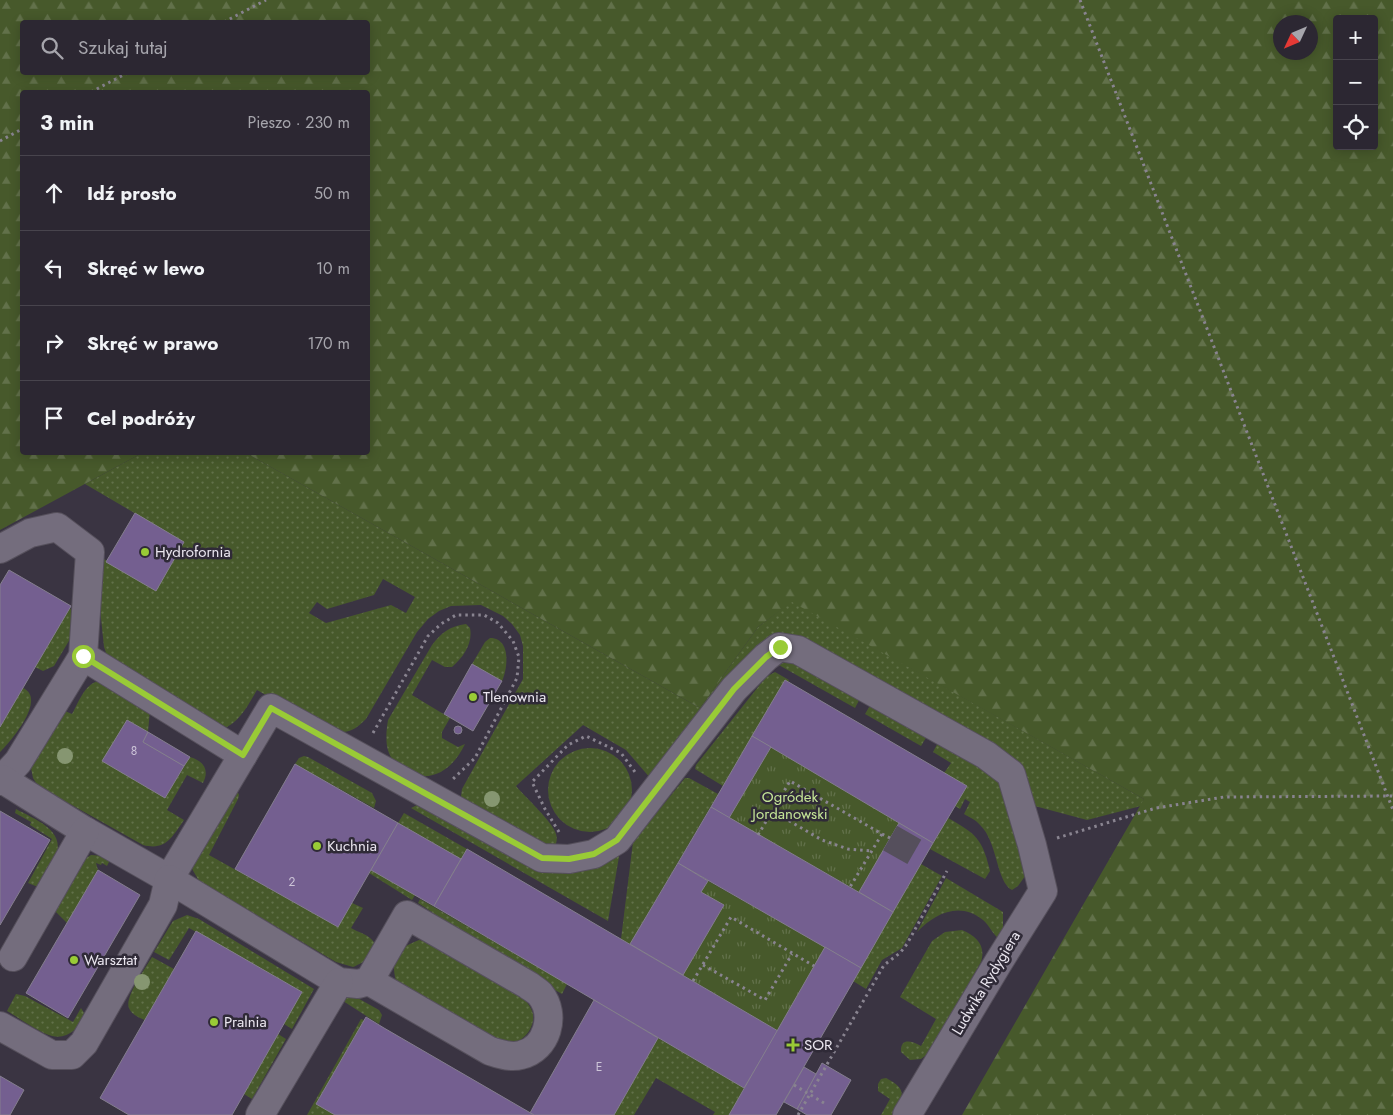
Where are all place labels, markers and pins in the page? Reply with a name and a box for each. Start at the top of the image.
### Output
place label: Hydrofornia [155,541,231,563]
marker: Hydrofornia [139,546,151,558]
place label: Tlenownia [483,686,546,708]
marker: Tlenownia [467,691,479,703]
place label: Kuchnia [327,835,377,857]
marker: Kuchnia [311,840,323,852]
place label: Warsztat [84,949,137,971]
marker: Warsztat [68,954,80,966]
place label: Pralnia [224,1011,267,1033]
marker: Pralnia [208,1016,220,1028]
place label: SOR [804,1034,833,1056]
marker: SOR [786,1038,800,1052]

